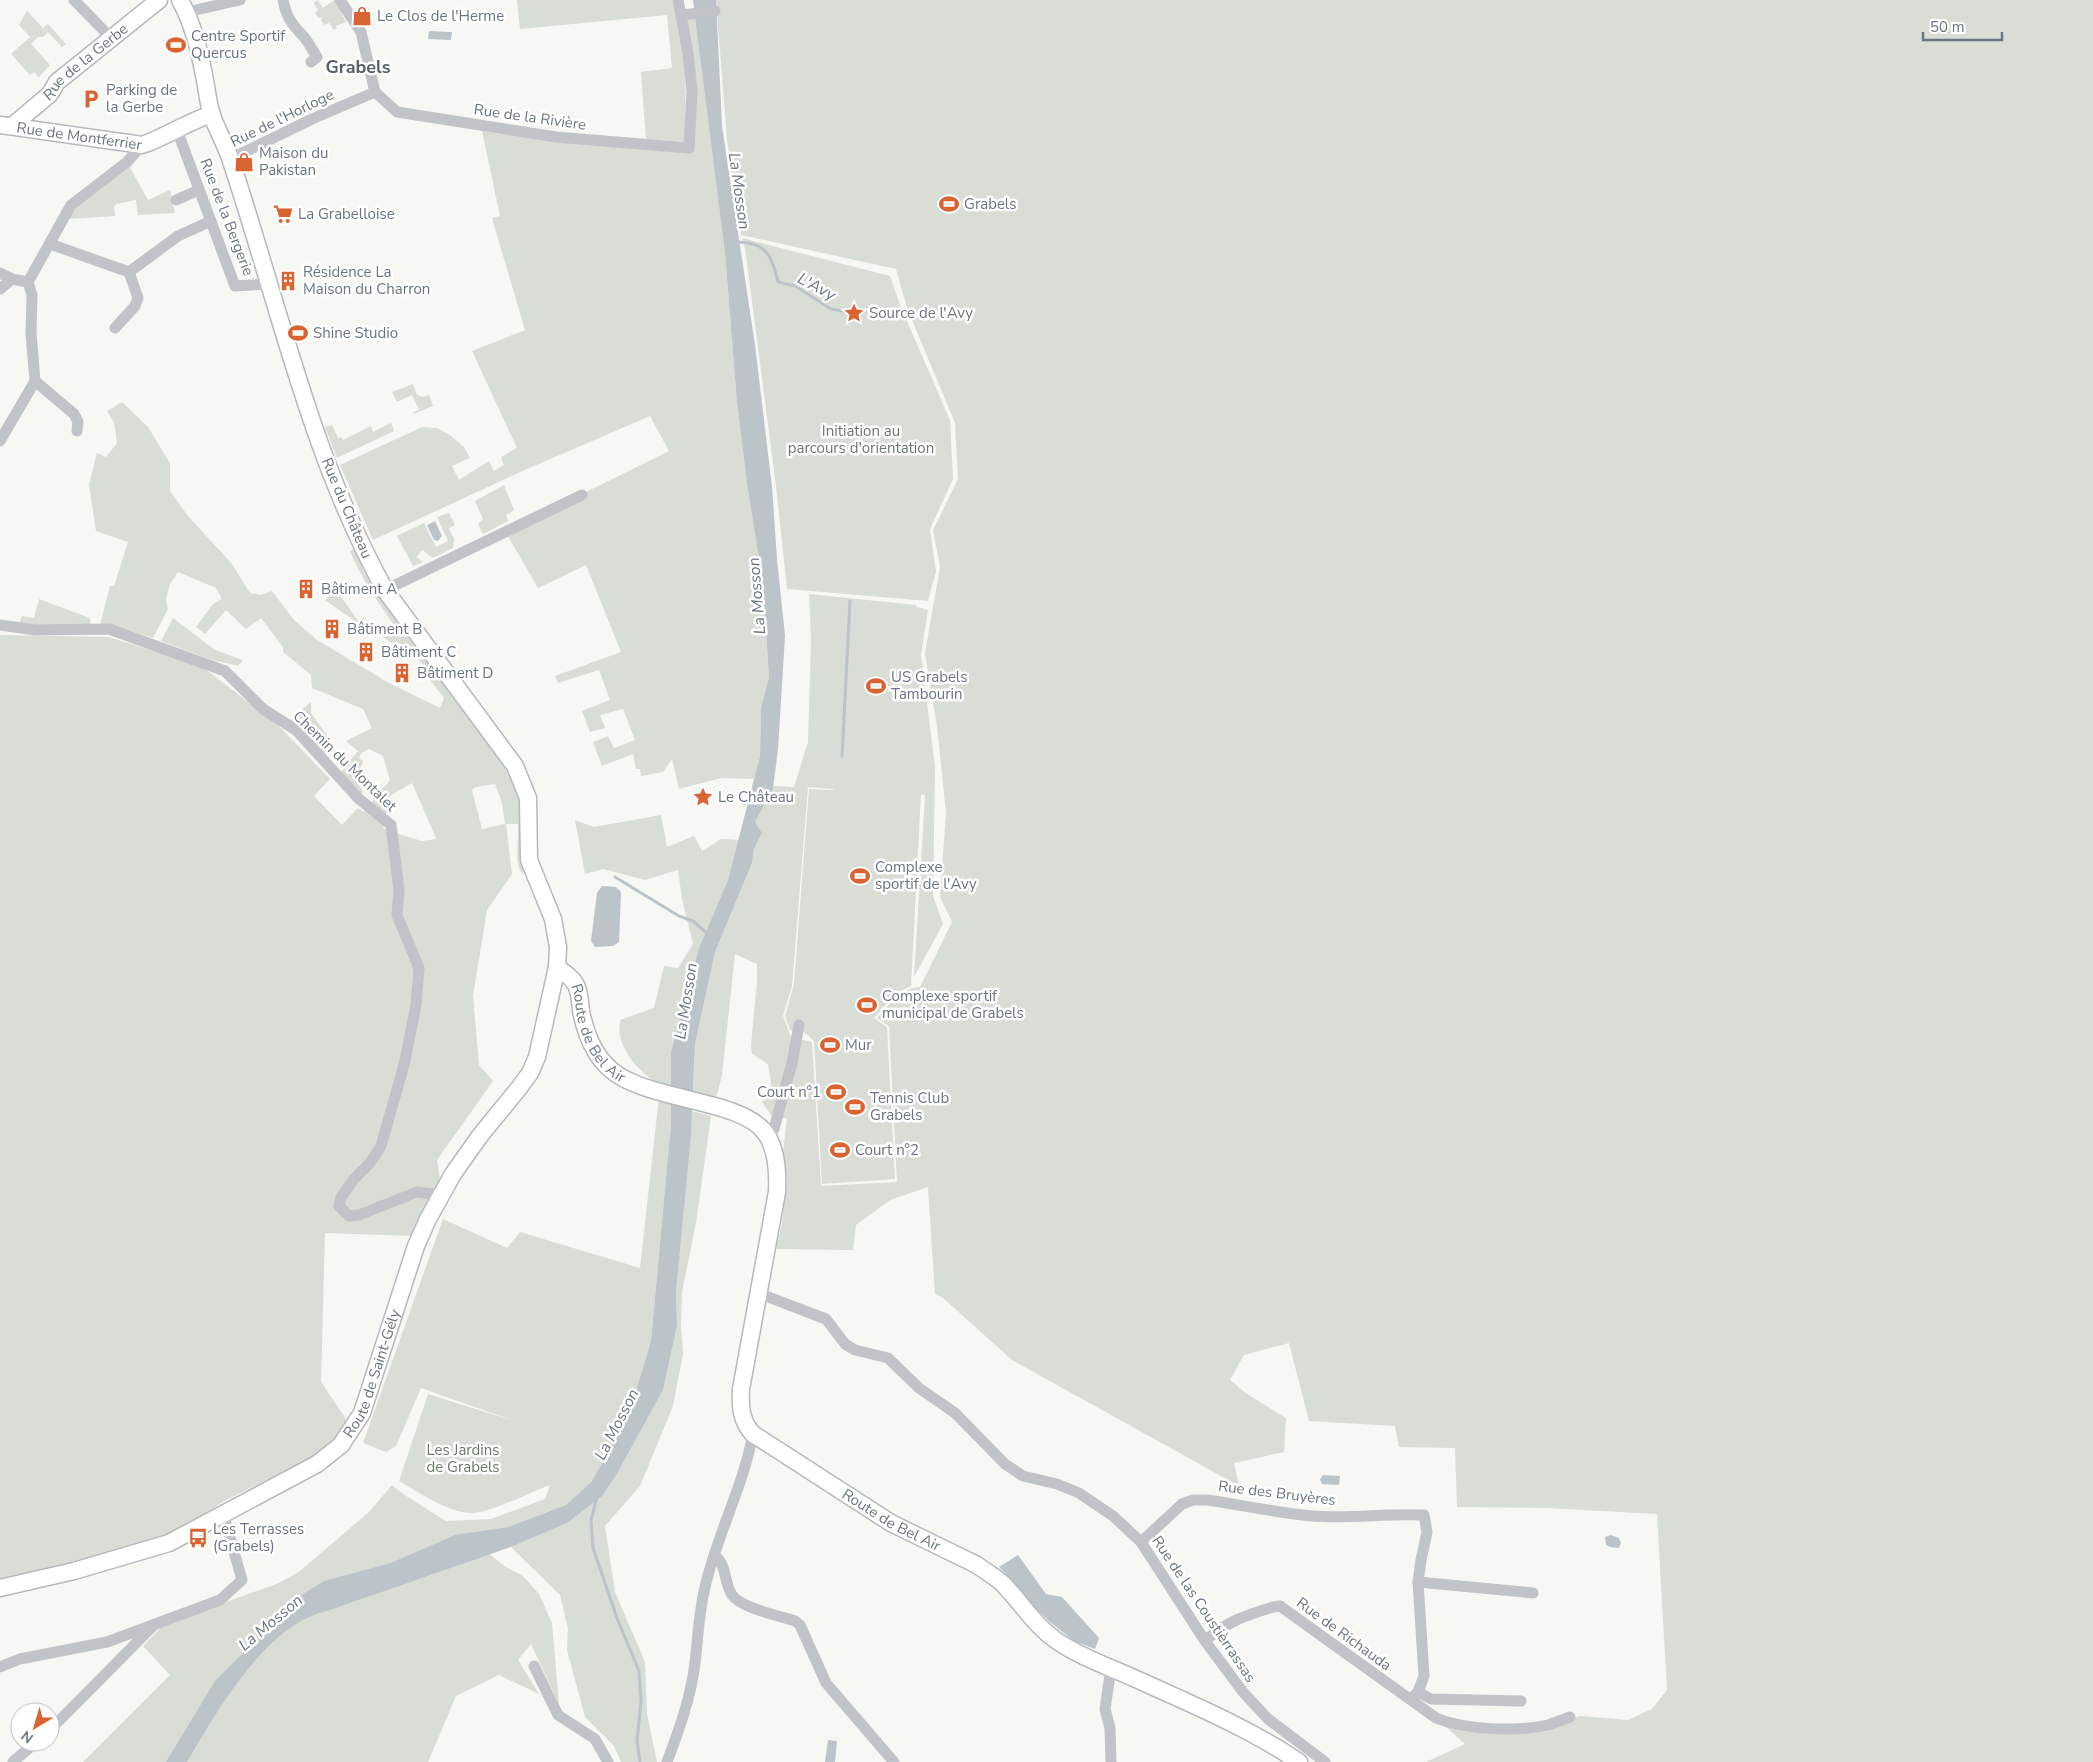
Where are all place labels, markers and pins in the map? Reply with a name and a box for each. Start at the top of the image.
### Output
shop icon: Le Clos de l'Herme [351,5,373,27]
place label: Le Clos de l'Herme [377,6,504,26]
place label: Centre Sportif Quercus [191,26,286,63]
sports icon: Centre Sportif Quercus [165,34,187,56]
place label: Parking de la Gerbe [106,80,177,117]
parking icon: Parking de la Gerbe [80,88,102,110]
place label: Maison du Pakistan [259,143,328,180]
shop icon: Maison du Pakistan [233,151,255,173]
sports icon: Grabels [938,193,960,215]
place label: Grabels [964,194,1016,214]
supermarket icon: La Grabelloise [272,203,294,225]
place label: La Grabelloise [298,204,395,224]
place label: Résidence La Maison du Charron [303,262,430,299]
building icon: Résidence La Maison du Charron [277,270,299,292]
place icon: Source de l'Avy [843,302,865,324]
place label: Source de l'Avy [869,303,973,323]
sports icon: Shine Studio [287,322,309,344]
place label: Shine Studio [313,323,398,343]
building icon: Bâtiment A [295,578,317,600]
place label: Bâtiment A [321,579,397,599]
building icon: Bâtiment B [321,618,343,640]
place label: Bâtiment B [347,619,422,639]
building icon: Bâtiment C [355,641,377,663]
place label: Bâtiment C [381,642,456,662]
building icon: Bâtiment D [391,662,413,684]
place label: Bâtiment D [417,663,493,683]
place label: US Grabels Tambourin [891,667,967,704]
sports icon: US Grabels Tambourin [865,675,887,697]
place icon: Le Château [692,786,714,808]
place label: Le Château [718,787,794,807]
place label: Complexe sportif de l'Avy [875,857,977,894]
sports icon: Complexe sportif de l'Avy [849,865,871,887]
place label: Complexe sportif municipal de Grabels [882,986,1024,1023]
sports icon: Complexe sportif municipal de Grabels [856,994,878,1016]
sports icon: Mur [819,1034,841,1056]
place label: Mur [845,1035,872,1055]
sports icon: Court n°1 [825,1081,847,1103]
place label: Court n°1 [757,1082,821,1102]
place label: Tennis Club Grabels [870,1088,949,1125]
sports icon: Tennis Club Grabels [844,1096,866,1118]
sports icon: Court n°2 [829,1139,851,1161]
place label: Court n°2 [855,1140,919,1160]
place label: Les Terrasses (Grabels) [213,1519,304,1556]
bus stop icon: Les Terrasses (Grabels) [187,1527,209,1549]

